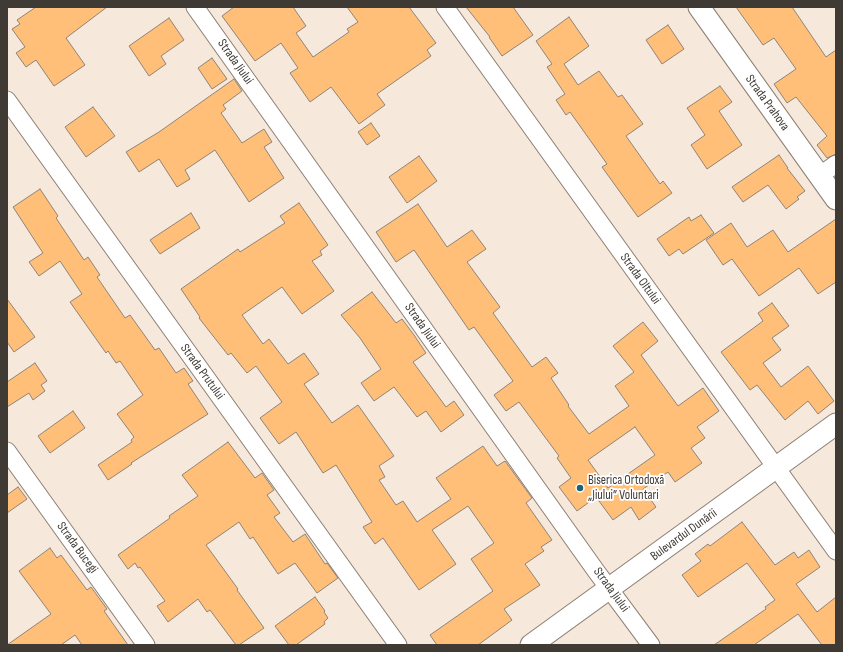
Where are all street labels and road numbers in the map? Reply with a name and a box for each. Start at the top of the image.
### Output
street label: Strada Jiului [214,36,256,88]
street label: Strada Prahova [742,72,792,134]
street label: Strada Oltului [616,251,664,307]
street label: Strada Jiului [401,300,443,352]
street label: Strada Prutului [177,341,227,403]
street label: Bulevardul Dunării [648,506,720,564]
street label: Strada Bucegi [53,519,101,577]
street label: Strada Jiului [590,565,632,615]

